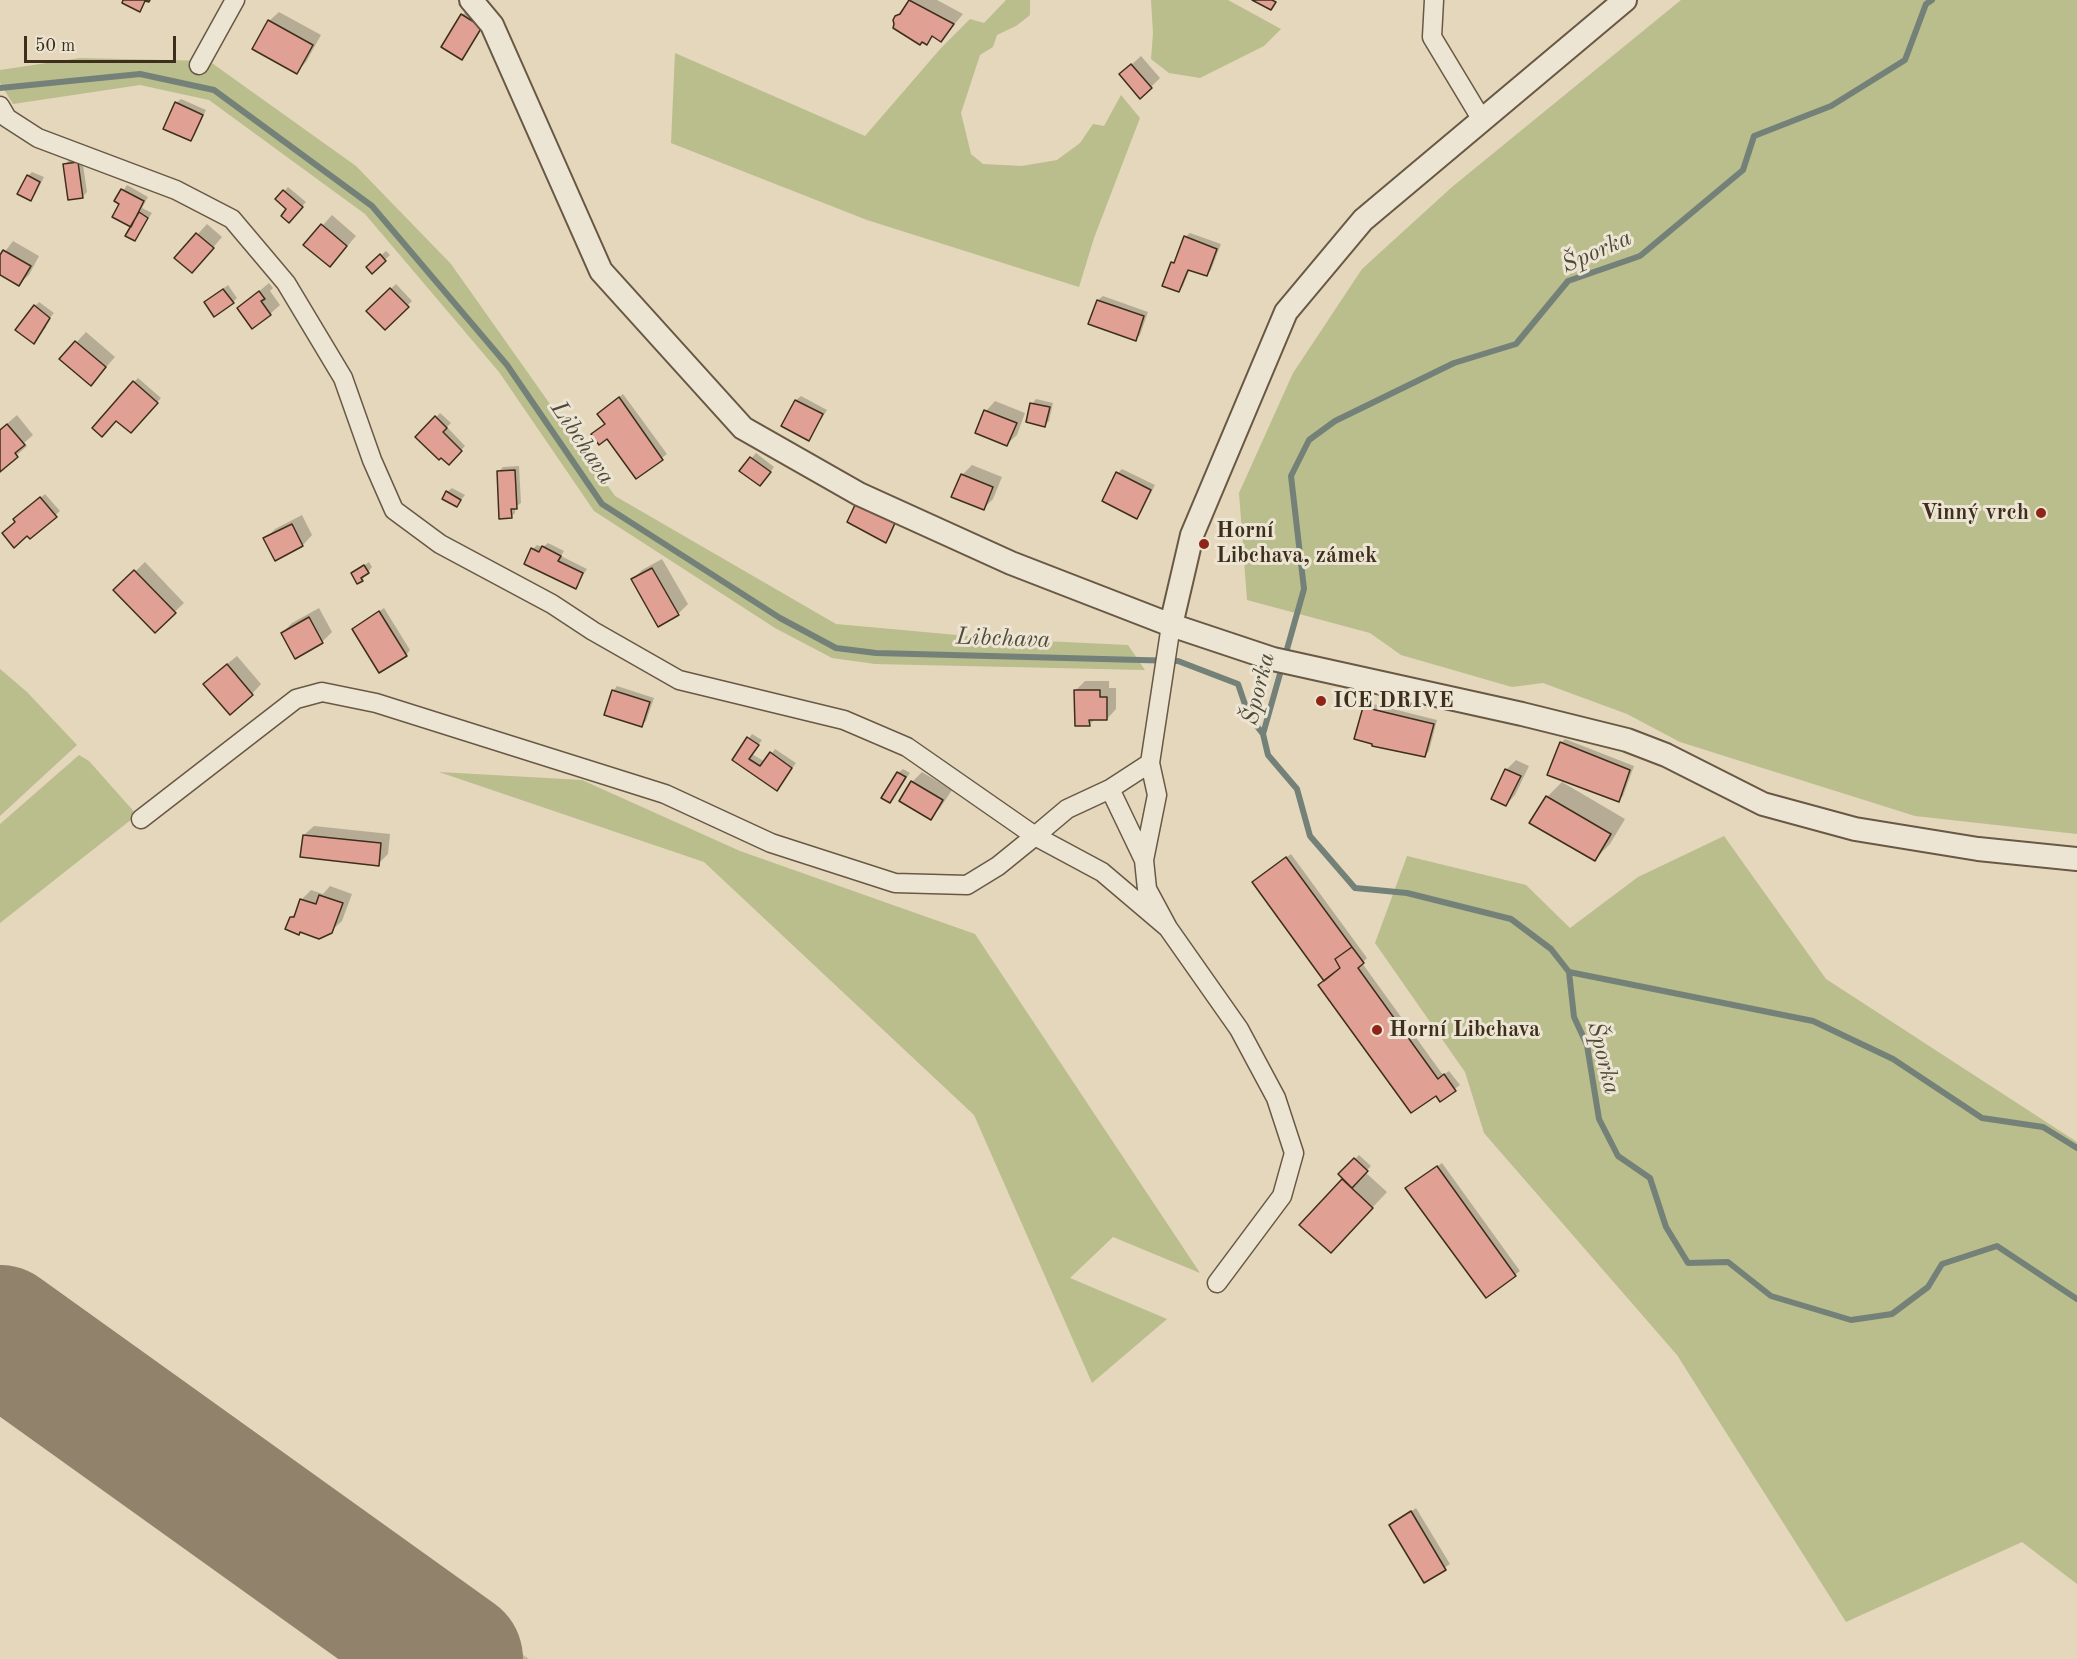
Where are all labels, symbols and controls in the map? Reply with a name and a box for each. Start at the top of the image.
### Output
scale bar [27,24,178,62]
text: 50 m [35,37,75,55]
water label: Šporka [1557,224,1637,280]
water label: Libchava [544,396,620,490]
place label: Vinný vrch [1921,500,2029,526]
marker: Vinný vrch [2034,506,2048,520]
place label: Horní Libchava, zámek [1216,518,1377,570]
marker: Horní Libchava, zámek [1197,537,1211,551]
water label: Libchava [955,623,1051,655]
water label: Šporka [1236,650,1282,728]
place label: ICE DRIVE [1333,688,1454,714]
marker: ICE DRIVE [1314,694,1328,708]
place label: Horní Libchava [1389,1017,1540,1043]
water label: Šporka [1580,1019,1626,1097]
marker: Horní Libchava [1370,1023,1384,1037]

